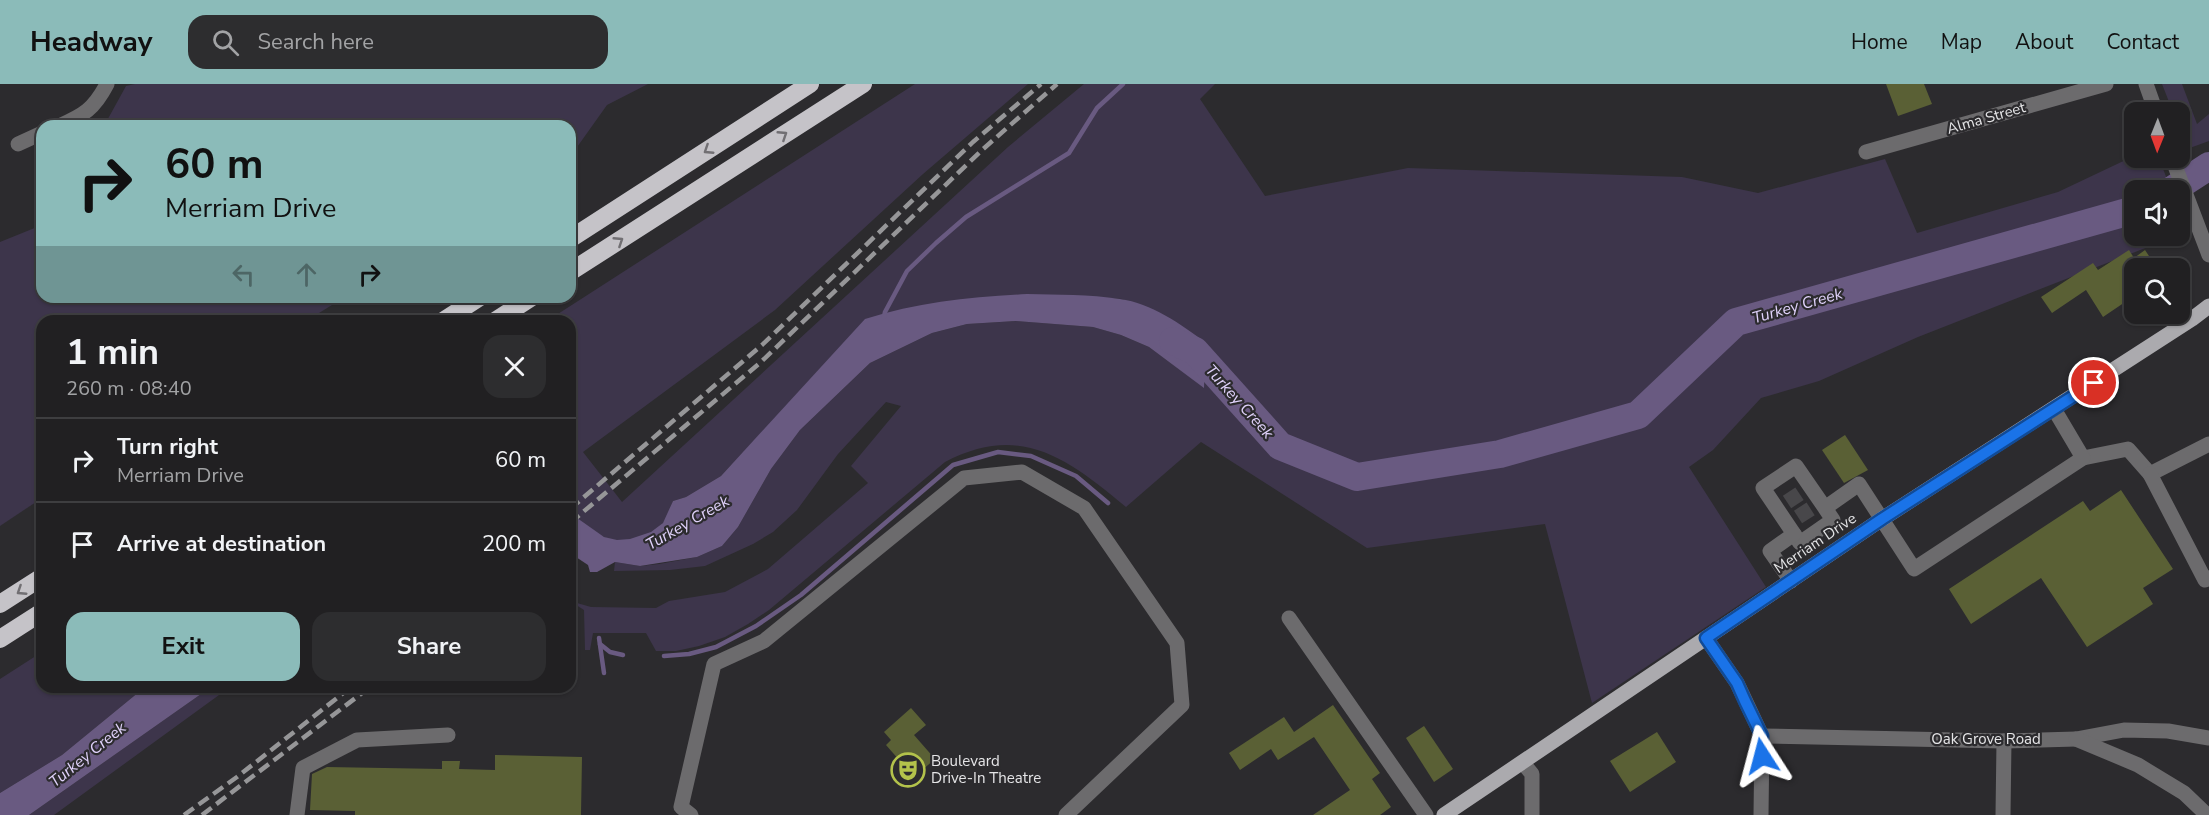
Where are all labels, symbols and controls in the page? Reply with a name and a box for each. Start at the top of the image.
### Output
search box [188,15,608,69]
text: Headway [30,23,152,61]
icon: search [209,26,242,59]
text: Search here [257,27,374,57]
text: Home [1851,28,1908,56]
text: Map [1941,28,1982,56]
text: About [2015,28,2073,56]
text: Contact [2106,28,2179,56]
street label: Alma Street [1944,97,2028,139]
north arrow [2124,102,2190,168]
map controls [2124,102,2190,324]
one-way arrow [776,131,787,142]
text: 60 m [165,136,264,193]
one-way arrow [704,143,715,154]
icon: right [66,144,144,222]
button: sound [2124,180,2190,246]
text: Merriam Drive [165,190,336,227]
one-way arrow [613,236,623,248]
icon: left [227,258,260,291]
icon: ahead [290,258,323,291]
icon: right [353,258,386,291]
button: search [2124,258,2190,324]
water label: Turkey Creek [1749,282,1846,329]
text: 1 min [66,328,159,377]
button: close [483,335,546,398]
pin [2068,357,2119,408]
water label: Turkey Creek [1200,360,1279,444]
icon: arrive [2077,366,2110,399]
text: 260 m · 08:40 [66,375,192,402]
text: Turn right [117,432,218,462]
icon: right [66,444,99,477]
text: 60 m [495,445,546,475]
text: Merriam Drive [117,462,244,489]
water label: Turkey Creek [642,490,734,556]
street label: Merriam Drive [1770,508,1860,578]
icon: arrive [66,528,99,561]
text: Arrive at destination [117,529,326,559]
text: 200 m [482,529,546,559]
one-way arrow [17,583,27,595]
button: Exit [66,612,300,681]
button: Share [312,612,546,681]
water label: Turkey Creek [45,716,132,793]
position arrow [1730,724,1794,788]
street label: Oak Grove Road [1931,729,2041,749]
place label: Boulevard Drive-In Theatre [931,751,1041,788]
theatre icon: Boulevard Drive-In Theatre [890,752,926,788]

